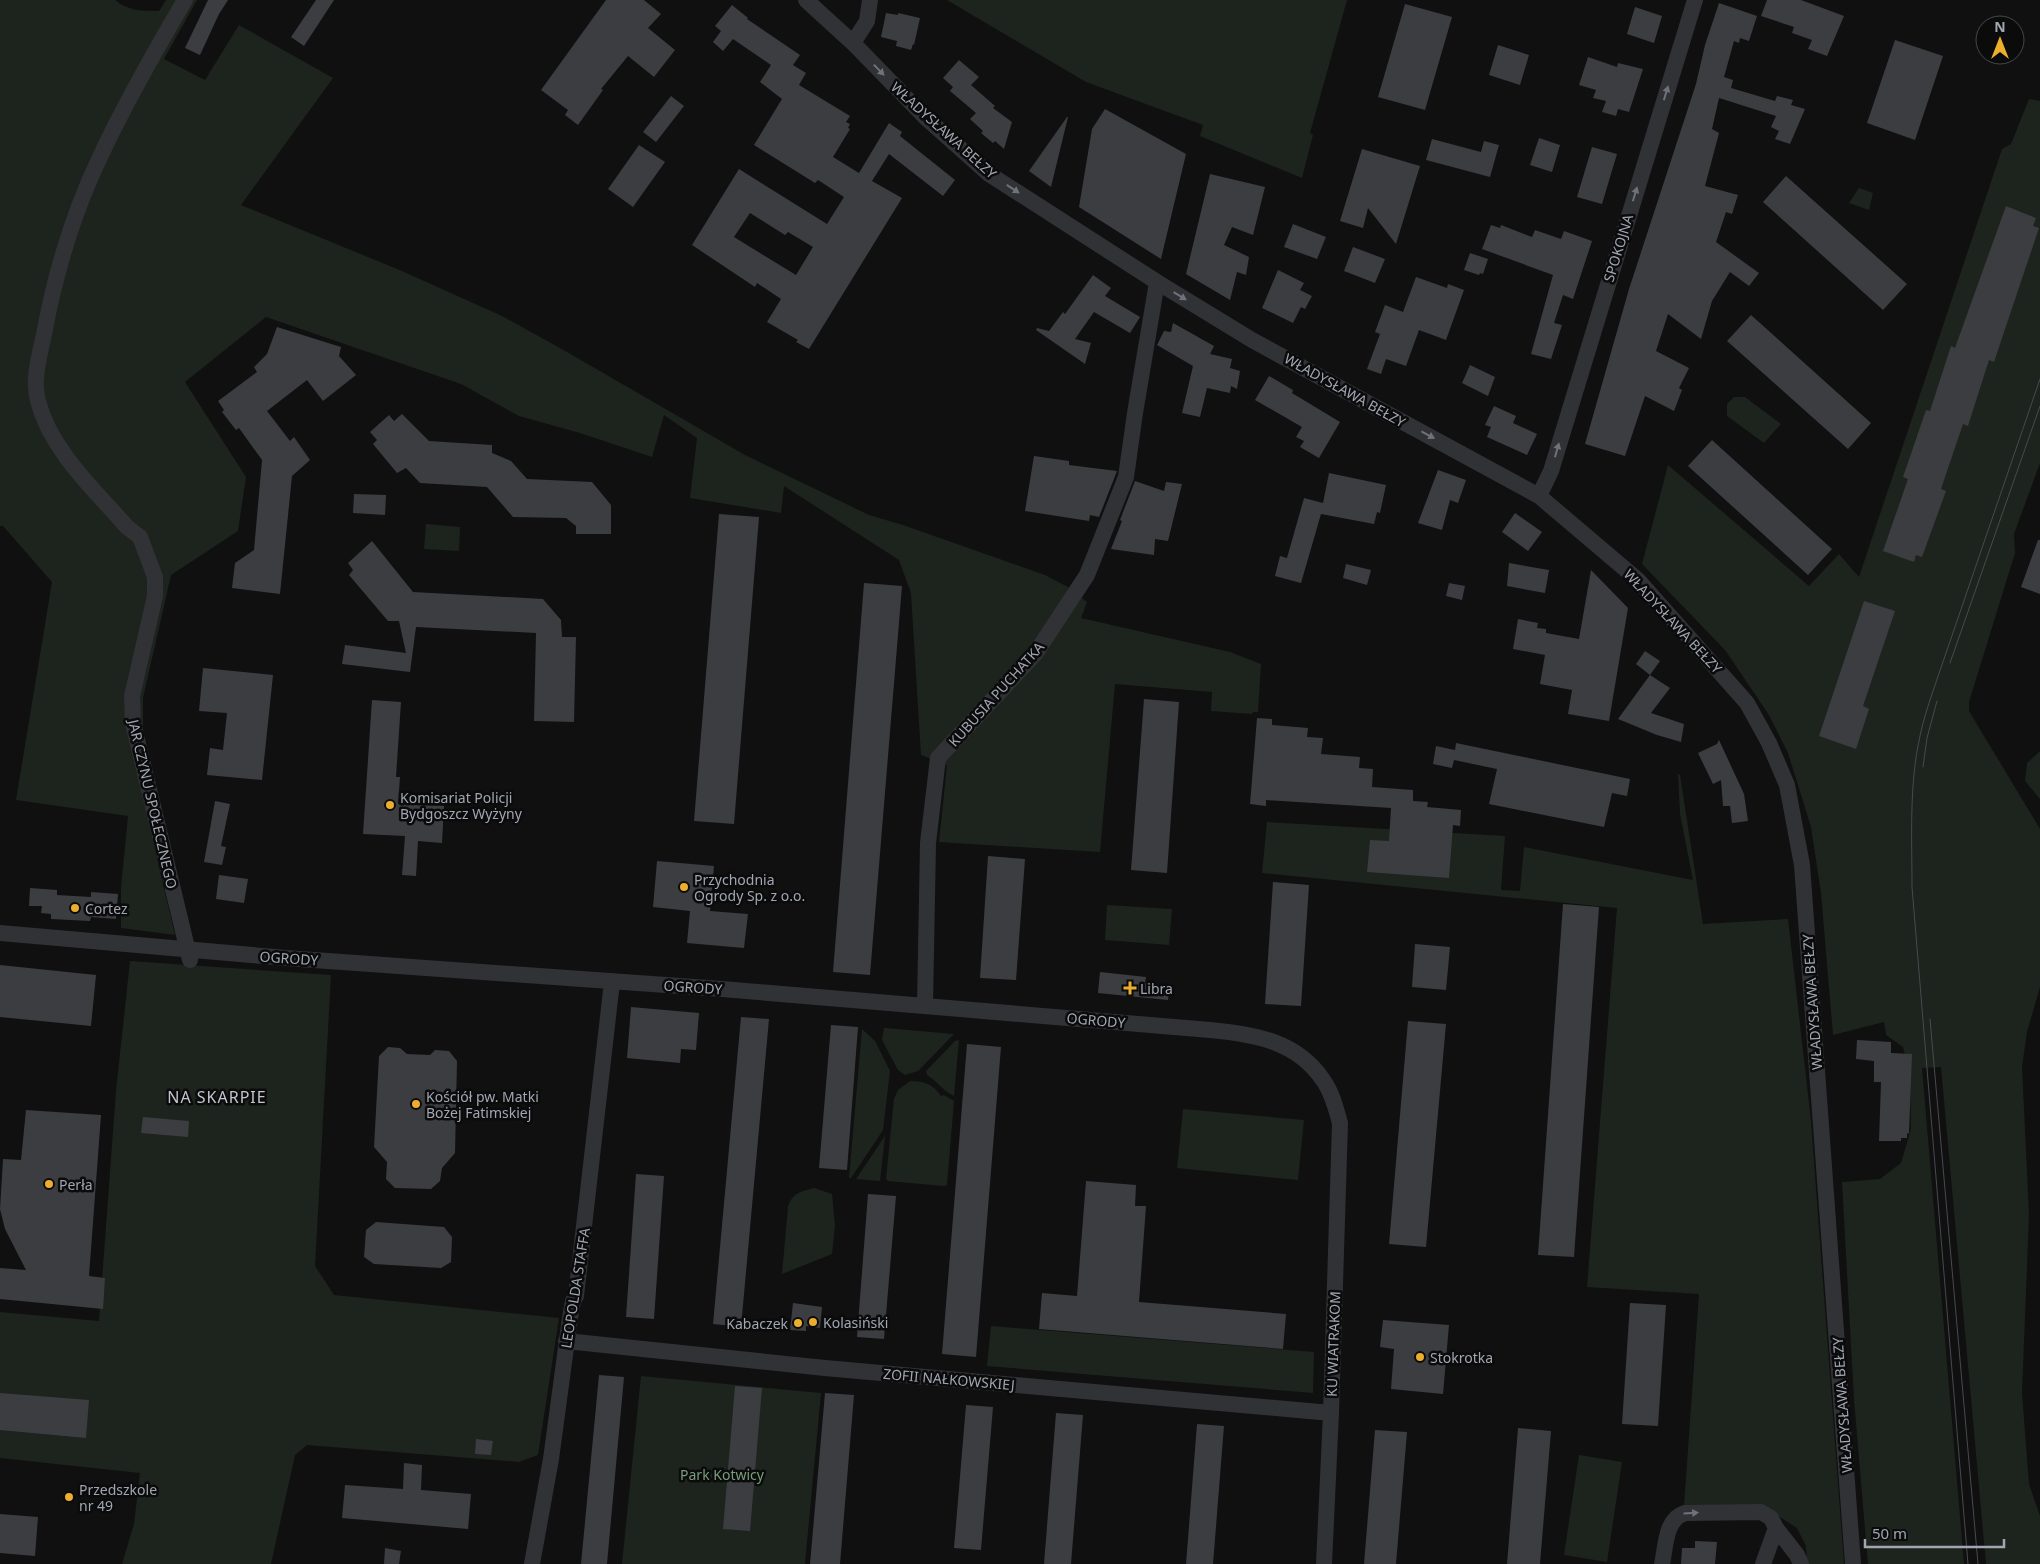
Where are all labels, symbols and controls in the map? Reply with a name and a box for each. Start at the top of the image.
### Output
north arrow [1975,15,2025,65]
text: N [1994,17,2006,36]
one-way arrow [873,64,885,76]
street label: WŁADYSŁAWA BEŁZY [887,77,1001,183]
one-way arrow [1662,86,1670,101]
one-way arrow [1007,185,1020,194]
one-way arrow [1632,187,1639,202]
street label: SPOKOJNA [1599,212,1637,284]
one-way arrow [1173,291,1187,300]
street label: WŁADYSŁAWA BEŁZY [1281,349,1409,431]
one-way arrow [1421,431,1435,440]
one-way arrow [1553,443,1561,458]
street label: WŁADYSŁAWA BEŁZY [1620,565,1726,677]
street label: KUBUSIA PUCHATKA [944,638,1048,750]
street label: JAR CZYNU SPOŁECZNEGO [124,716,182,890]
place label: Komisariat Policji Bydgoszcz Wyżyny [400,788,523,823]
marker: Komisariat Policji Bydgoszcz Wyżyny [384,799,396,811]
place label: Przychodnia Ogrody Sp. z o.o. [694,870,805,905]
marker: Przychodnia Ogrody Sp. z o.o. [678,881,690,893]
place label: Cortez [85,899,128,918]
marker: Cortez [69,902,81,914]
street label: WŁADYSŁAWA BEŁZY [1798,933,1826,1070]
street label: OGRODY [259,946,319,970]
street label: OGRODY [663,975,723,999]
place label: Libra [1140,979,1173,998]
marker: Libra [1124,982,1136,994]
street label: OGRODY [1066,1008,1126,1032]
district label: NA SKARPIE [167,1086,267,1108]
place label: Kościół pw. Matki Bożej Fatimskiej [426,1087,539,1122]
marker: Kościół pw. Matki Bożej Fatimskiej [410,1098,422,1110]
place label: Perła [59,1175,93,1194]
marker: Perła [43,1178,55,1190]
street label: LEOPOLDA STAFFA [556,1226,594,1350]
street label: KU WIATRAKOM [1322,1291,1344,1397]
place label: Kolasiński [823,1313,888,1332]
place label: Kabaczek [726,1314,789,1333]
marker: Kolasiński [807,1316,819,1328]
marker: Kabaczek [792,1317,804,1329]
street label: WŁADYSŁAWA BEŁZY [1828,1336,1856,1473]
place label: Stokrotka [1430,1348,1493,1367]
marker: Stokrotka [1414,1351,1426,1363]
street label: ZOFII NAŁKOWSKIEJ [882,1364,1016,1394]
park label: Park Kotwicy [680,1465,765,1484]
place label: Przedszkole nr 49 [79,1480,157,1515]
marker: Przedszkole nr 49 [63,1491,75,1503]
one-way arrow [1683,1508,1699,1516]
scale bar [1865,1516,2004,1548]
text: 50 m [1872,1523,1907,1543]

